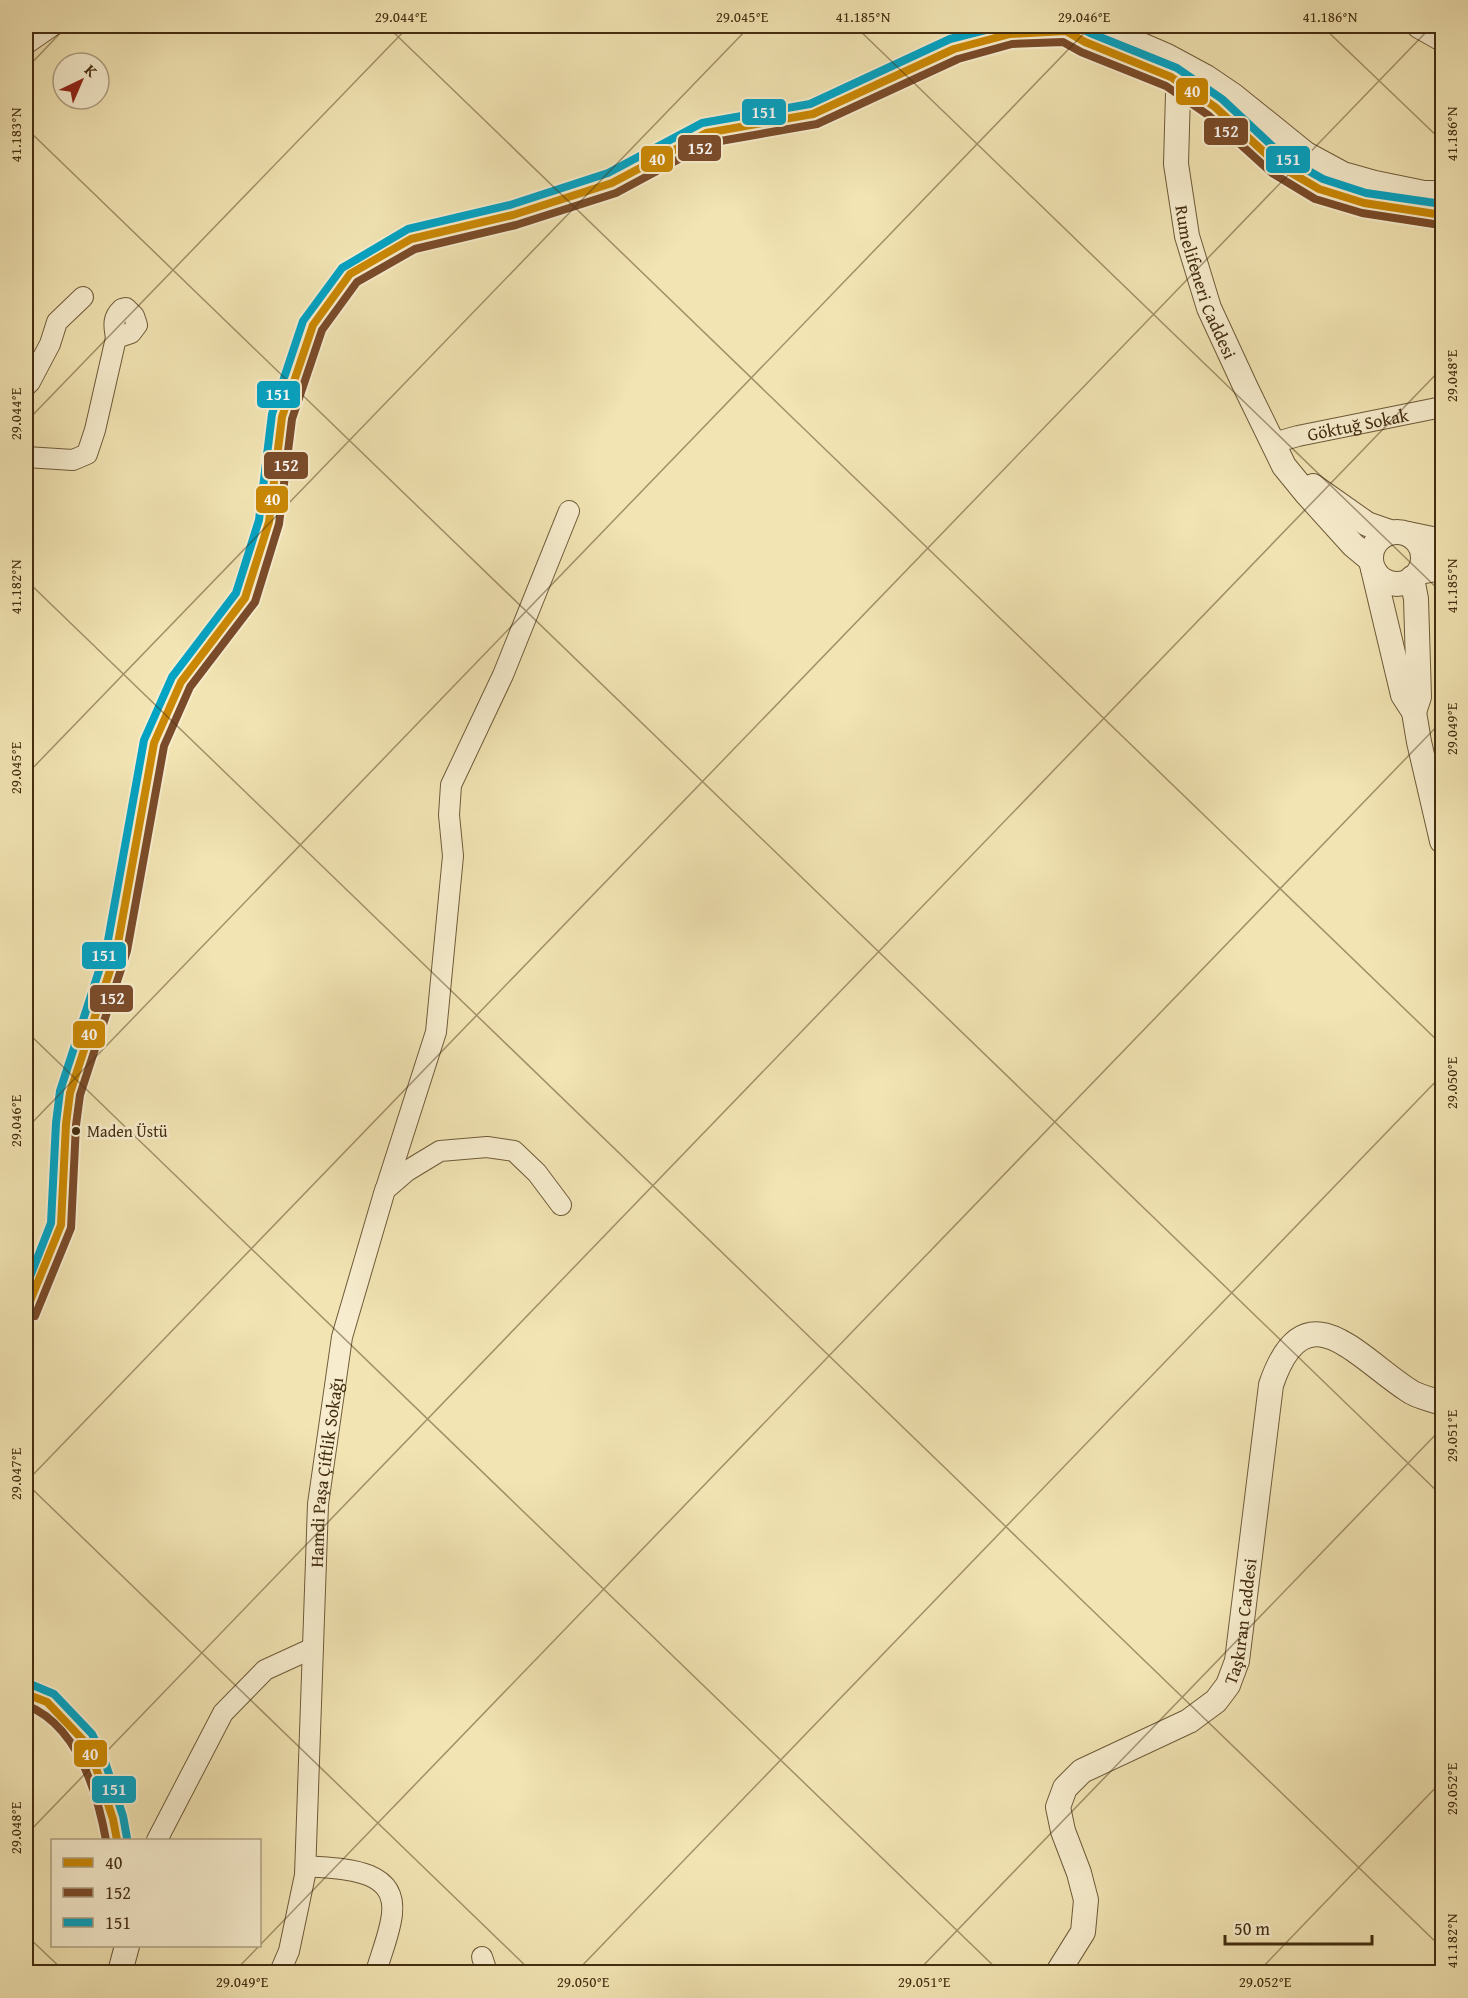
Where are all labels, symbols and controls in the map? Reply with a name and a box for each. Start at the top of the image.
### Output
text: 29.044°E [375,6,428,27]
text: 29.045°E [716,6,769,27]
text: 41.185°N [836,6,891,27]
text: 29.046°E [1058,6,1111,27]
text: 41.186°N [1303,6,1358,27]
north arrow [51,51,111,111]
text: K [79,58,104,83]
line badge: 40 [1175,77,1209,106]
text: 40 [1184,79,1200,103]
line badge: 151 [741,98,787,126]
text: 151 [752,100,776,124]
text: 41.186°N [1441,106,1462,161]
text: 41.183°N [5,107,26,162]
line badge: 152 [1203,117,1249,146]
text: 152 [1214,119,1238,143]
line badge: 152 [677,134,722,162]
text: 152 [688,136,712,160]
line badge: 40 [640,145,674,173]
line badge: 151 [1265,145,1311,174]
text: 40 [649,147,665,171]
text: 151 [1276,147,1300,171]
street label: Rumelifeneri Caddesi [1169,203,1244,363]
text: 29.048°E [1441,349,1462,402]
line badge: 151 [256,380,301,409]
text: 151 [266,382,290,406]
text: 29.044°E [5,387,26,440]
street label: Göktuğ Sokak [1305,400,1412,447]
line badge: 152 [263,451,309,480]
text: 152 [274,453,298,477]
line badge: 40 [255,485,289,514]
text: 40 [264,487,280,511]
text: 41.185°N [1441,558,1462,613]
text: 41.182°N [5,559,26,614]
text: 29.049°E [1441,702,1462,755]
text: 29.045°E [5,741,26,794]
line badge: 151 [81,941,127,970]
text: 151 [92,943,116,967]
line badge: 152 [89,984,134,1013]
text: 152 [100,986,124,1010]
line badge: 40 [72,1020,106,1049]
text: 40 [81,1022,97,1046]
text: 29.050°E [1441,1056,1462,1109]
text: 29.046°E [5,1094,26,1147]
place label: Maden Üstü [87,1119,168,1143]
marker: Maden Üstü [70,1125,82,1137]
street label: Hamdi Paşa Çiftlik Sokağı [302,1375,350,1568]
text: 29.051°E [1441,1409,1462,1462]
text: 29.047°E [5,1447,26,1500]
street label: Taşkıran Caddesi [1216,1557,1263,1688]
line badge: 40 [73,1739,108,1768]
text: 40 [82,1742,98,1766]
text: 29.052°E [1441,1762,1462,1815]
line badge: 151 [91,1775,137,1804]
text: 151 [102,1777,126,1801]
text: 29.048°E [5,1801,26,1854]
legend [51,1839,261,1947]
text: 40 [105,1849,123,1876]
text: 152 [105,1879,131,1906]
scale bar [1225,1908,1372,1946]
text: 151 [105,1909,131,1936]
text: 41.182°N [1441,1913,1462,1968]
text: 50 m [1234,1915,1270,1942]
text: 29.049°E [216,1971,269,1992]
text: 29.050°E [557,1971,610,1992]
text: 29.051°E [898,1971,951,1992]
text: 29.052°E [1239,1971,1292,1992]

